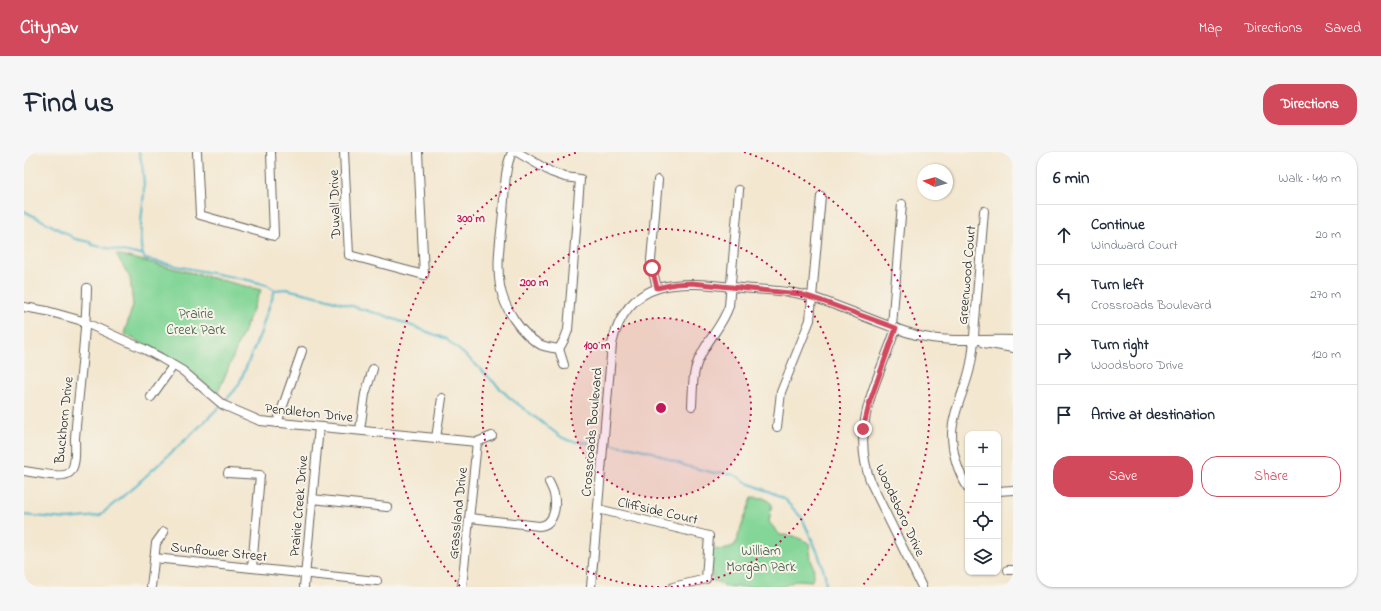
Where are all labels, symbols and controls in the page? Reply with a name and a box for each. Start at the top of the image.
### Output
text: Citynav [20,15,78,42]
text: Map [1199,18,1222,39]
text: Directions [1244,18,1302,39]
text: Saved [1324,18,1361,39]
text: Find us [24,84,114,125]
button: Directions [1263,84,1357,125]
north arrow [917,164,953,200]
text: 6 min [1053,166,1089,191]
street label: Duvall Drive [324,169,347,240]
text: Walk · 410 m [1278,169,1341,188]
text: 300 m [456,210,486,228]
text: Continue [1091,214,1145,236]
street label: Greenwood Court [953,224,982,326]
icon: ahead [1053,224,1075,246]
text: 20 m [1316,225,1341,244]
text: Windward Court [1091,236,1178,255]
route start [643,259,661,277]
text: 200 m [519,274,549,292]
text: Turn left [1091,274,1144,296]
icon: left [1053,284,1075,306]
text: 270 m [1310,285,1341,304]
text: Crossroads Boulevard [1091,296,1211,315]
park label: Prairie Creek Park [166,304,227,341]
text: Turn right [1091,334,1149,356]
text: 100 m [584,337,611,355]
icon: right [1053,344,1075,366]
text: 120 m [1311,345,1341,364]
text: Woodsboro Drive [1091,356,1183,375]
street label: Crossroads Boulevard [576,366,609,498]
street label: Buckhorn Drive [49,375,80,466]
street label: Pendleton Drive [264,398,355,429]
centre of rings [654,401,668,415]
icon: arrive [1053,404,1075,426]
text: Arrive at destination [1091,404,1215,426]
route end [854,420,872,438]
map controls [965,431,1001,575]
button: + [965,431,1001,467]
street label: Prairie Creek Drive [285,454,314,558]
button: Save [1053,456,1193,497]
button: Share [1201,456,1341,497]
street label: Woodsboro Drive [869,461,930,561]
street label: Grassland Drive [443,465,474,560]
button: − [965,467,1001,503]
street label: Cliffside Court [615,492,700,531]
button: locate [965,503,1001,539]
street label: Sunflower Street [170,537,268,568]
button: layers [965,539,1001,575]
park label: William Morgan Park [726,541,797,579]

